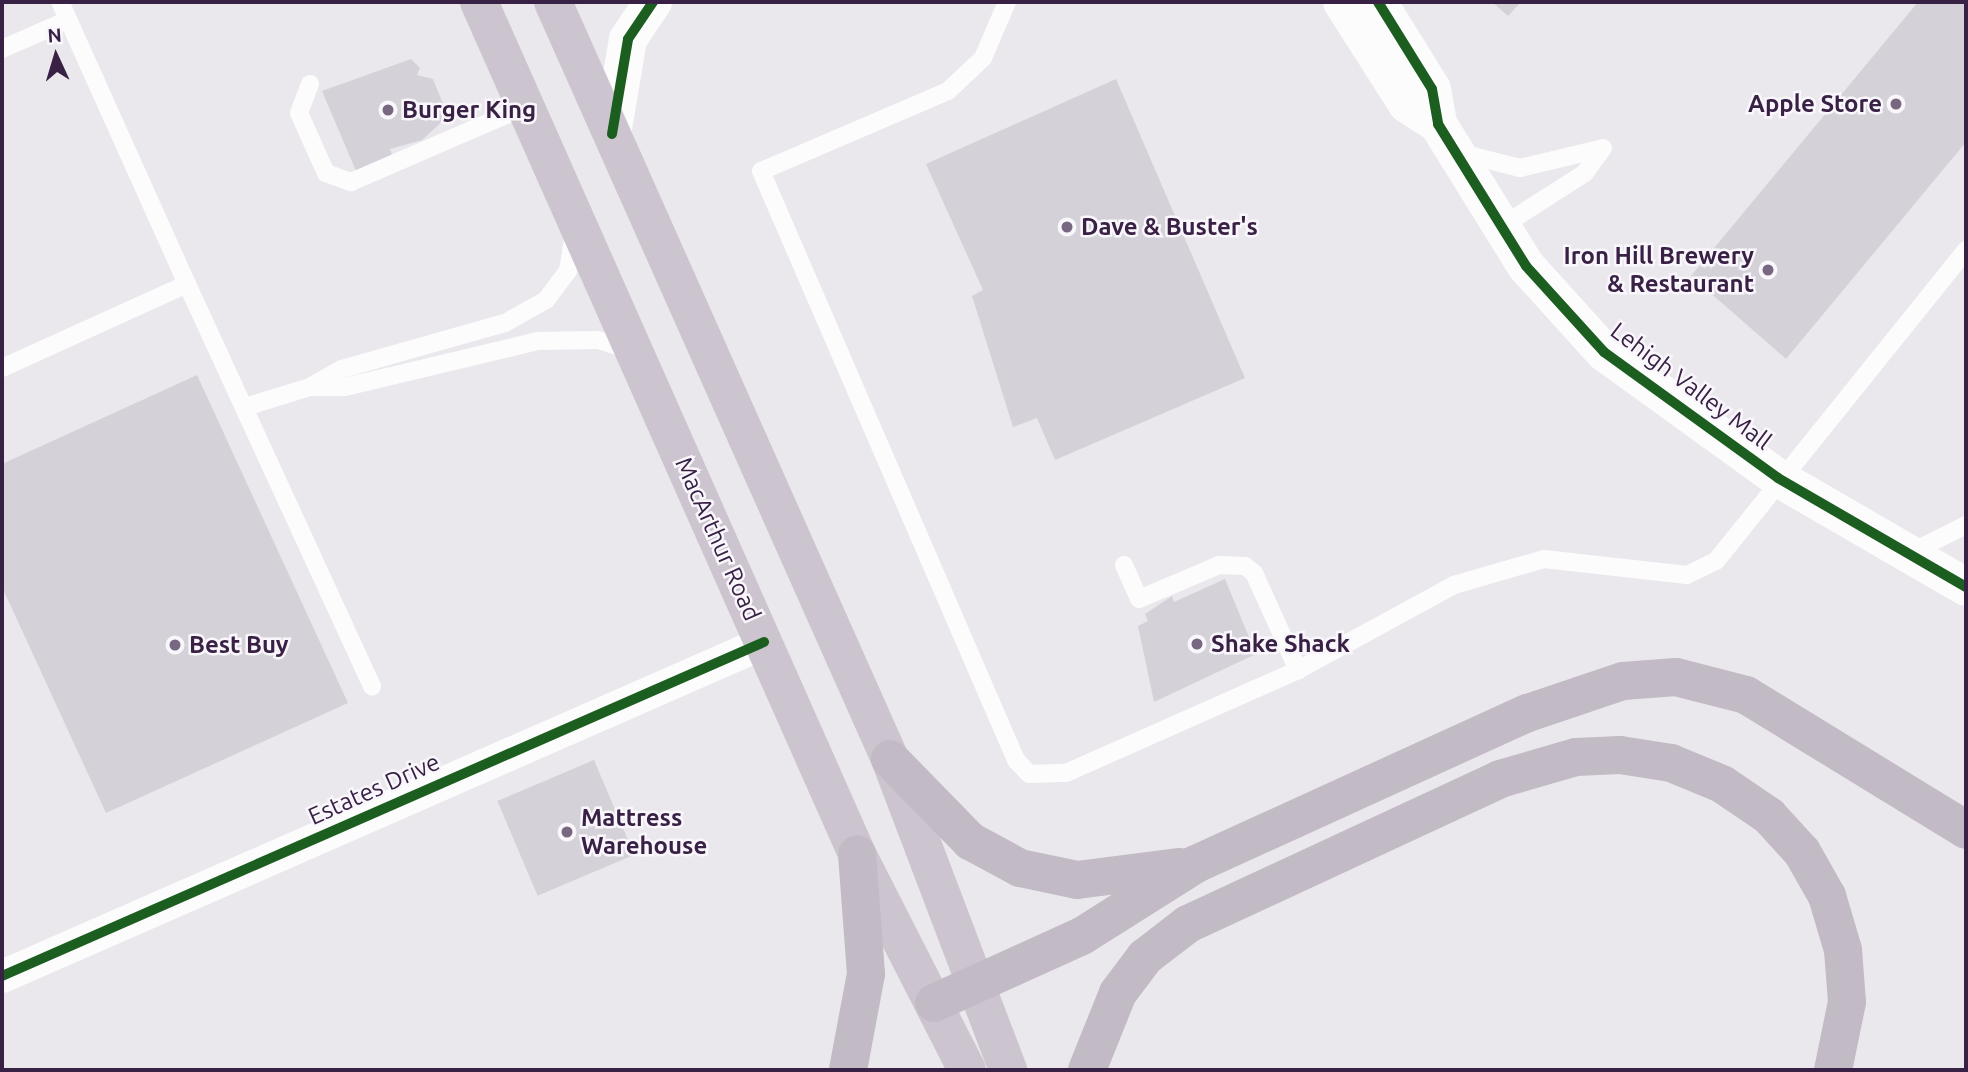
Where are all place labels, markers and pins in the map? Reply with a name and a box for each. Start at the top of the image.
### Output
place label: Apple Store [1748,90,1882,118]
place label: Burger King [402,96,536,124]
marker: Apple Store [1888,96,1904,112]
marker: Burger King [380,102,396,118]
place label: Dave & Buster's [1081,213,1258,241]
marker: Dave & Buster's [1059,219,1075,235]
place label: Iron Hill Brewery & Restaurant [1564,242,1754,298]
marker: Iron Hill Brewery & Restaurant [1760,262,1776,278]
place label: Shake Shack [1211,630,1350,658]
place label: Best Buy [189,631,288,659]
marker: Shake Shack [1189,636,1205,652]
marker: Best Buy [167,637,183,653]
place label: Mattress Warehouse [581,804,707,860]
marker: Mattress Warehouse [559,824,575,840]

